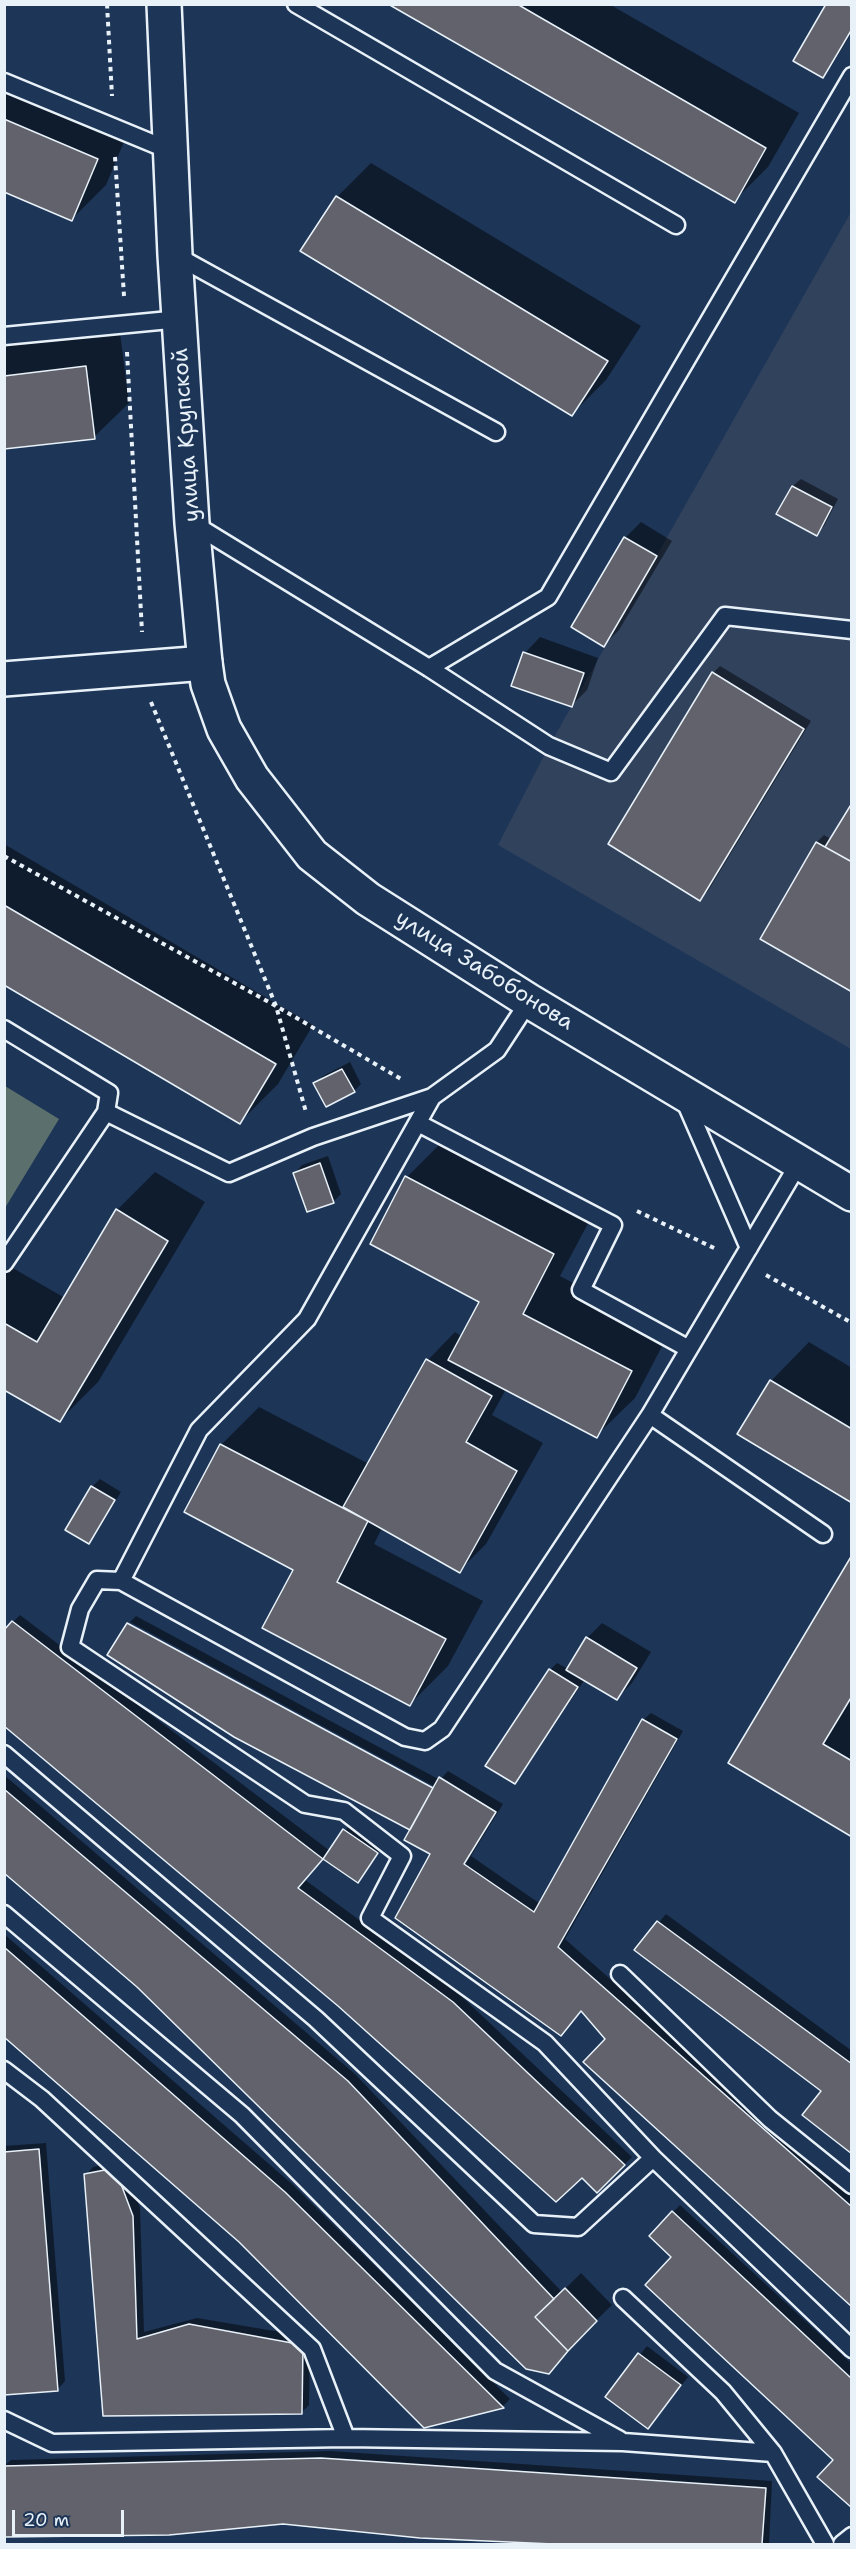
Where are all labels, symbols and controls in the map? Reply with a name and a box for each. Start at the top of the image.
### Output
street label: улица Крупской [168,347,206,523]
street label: улица Забобонова [390,905,578,1037]
scale bar [15,2498,128,2536]
text: 20 m [23,2508,69,2532]

